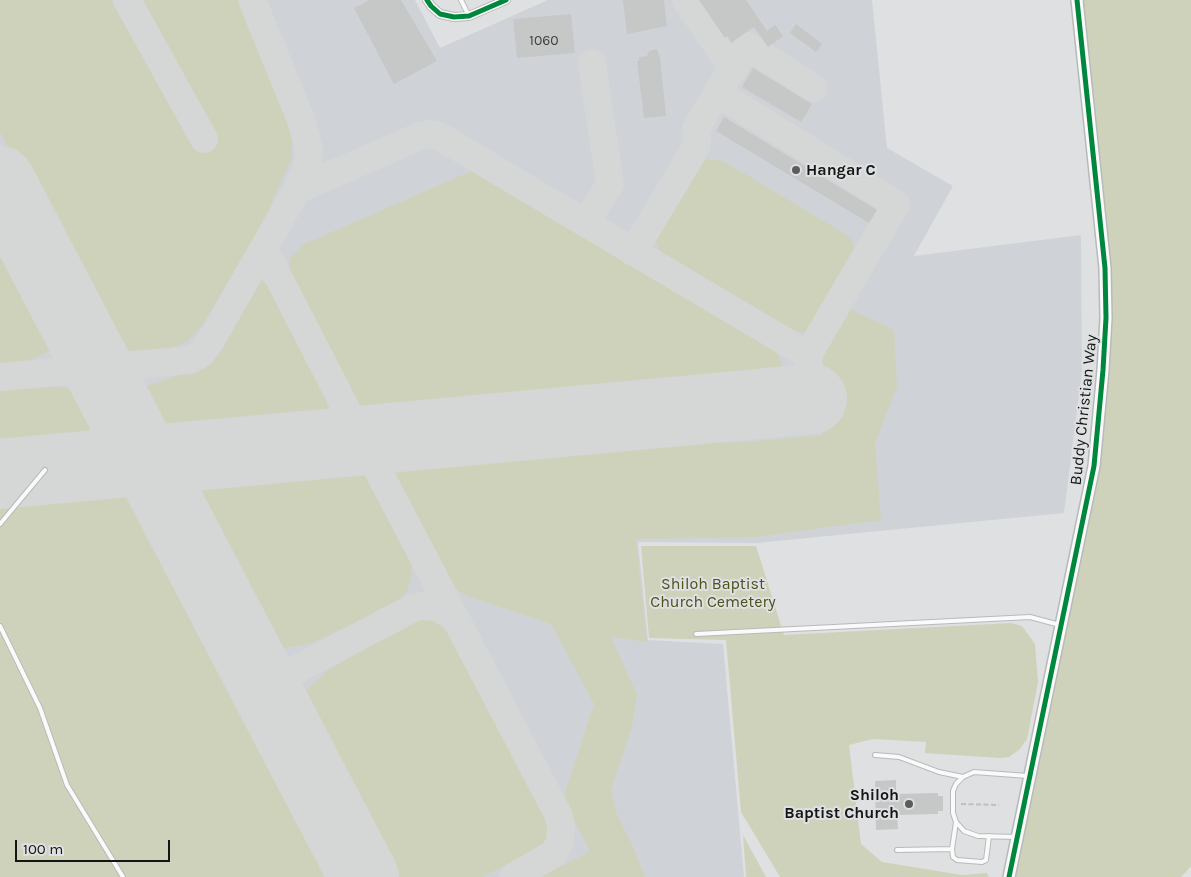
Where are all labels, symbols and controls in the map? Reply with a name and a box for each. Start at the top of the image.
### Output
house number: 1060 [529,33,559,49]
place label: Hangar C [806,160,876,180]
marker: Hangar C [790,164,802,176]
street label: Buddy Christian Way [1067,334,1101,486]
park label: Shiloh Baptist Church Cemetery [650,574,776,612]
place label: Shiloh Baptist Church [784,785,899,823]
marker: Shiloh Baptist Church [903,798,915,810]
scale bar [18,830,172,862]
text: 100 m [23,840,63,858]

